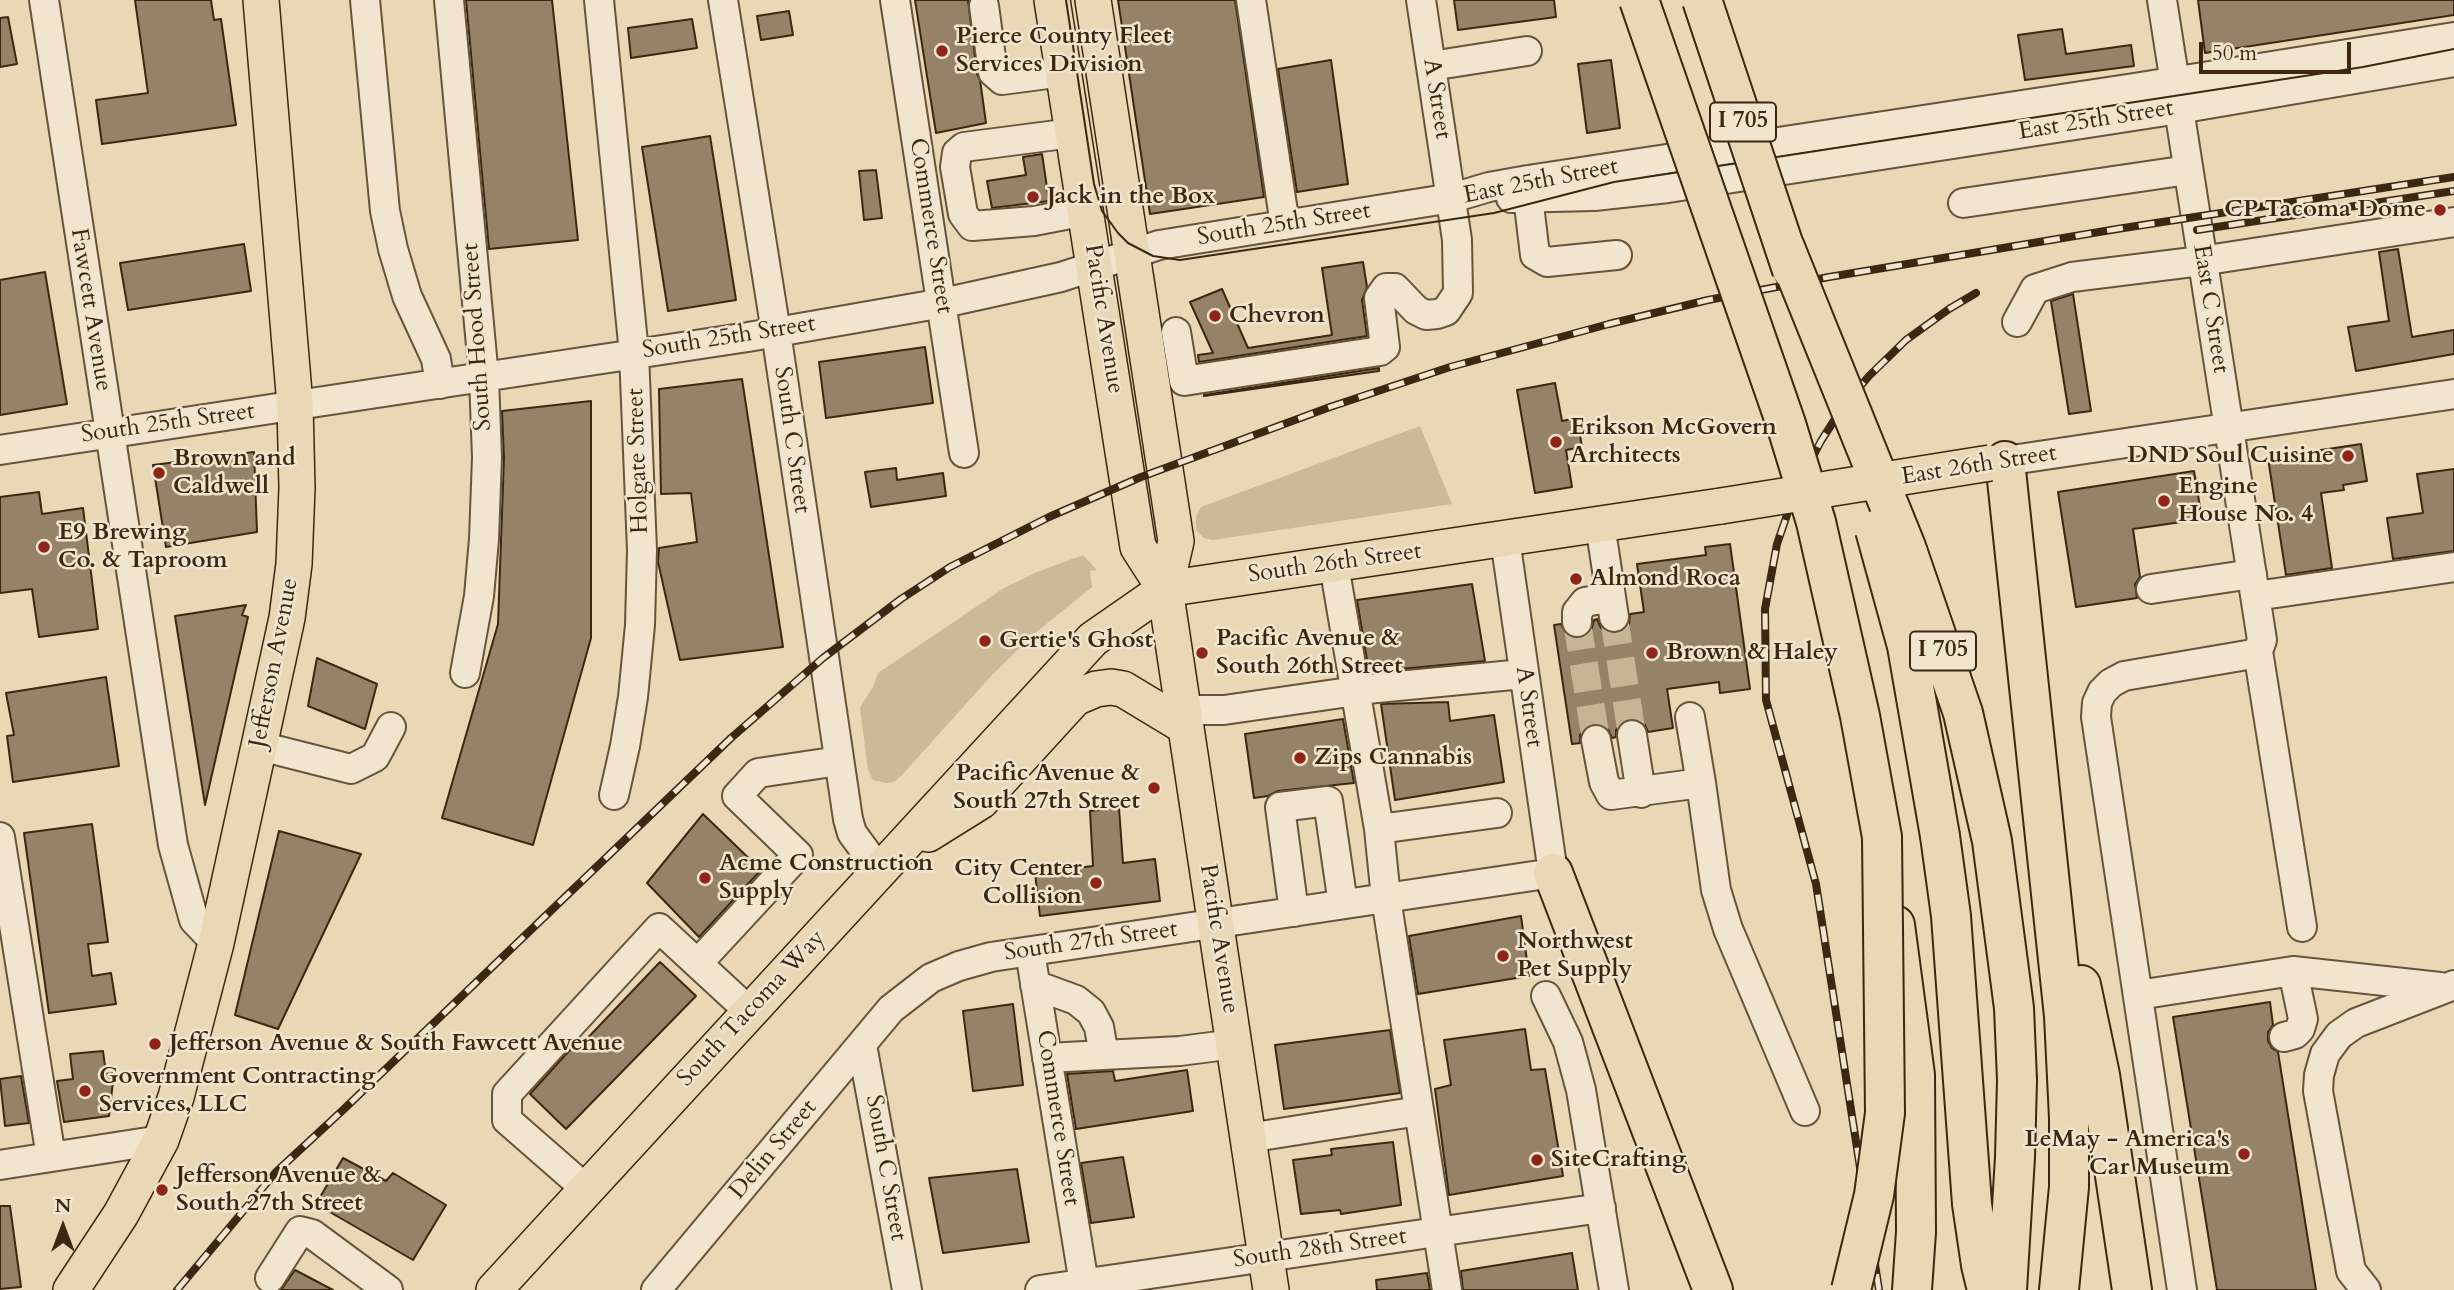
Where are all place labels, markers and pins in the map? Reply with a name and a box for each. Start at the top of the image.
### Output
place label: Pierce County Fleet Services Division [956,23,1171,79]
marker: Pierce County Fleet Services Division [934,43,950,59]
place label: Jack in the Box [1047,183,1215,211]
marker: Jack in the Box [1025,189,1041,205]
place label: CP Tacoma Dome [2224,196,2426,224]
marker: CP Tacoma Dome [2432,202,2448,218]
place label: Chevron [1229,302,1325,330]
marker: Chevron [1207,308,1223,324]
place label: Erikson McGovern Architects [1570,414,1777,470]
marker: Erikson McGovern Architects [1548,434,1564,450]
place label: DND Soul Cuisine [2127,442,2334,470]
place label: Brown and Caldwell [173,445,296,501]
marker: DND Soul Cuisine [2340,448,2356,464]
marker: Brown and Caldwell [151,465,167,481]
place label: Engine House No. 4 [2178,473,2313,529]
marker: Engine House No. 4 [2156,493,2172,509]
place label: E9 Brewing Co. & Taproom [58,519,228,575]
marker: E9 Brewing Co. & Taproom [36,539,52,555]
place label: Almond Roca [1590,565,1741,593]
marker: Almond Roca [1568,571,1584,587]
place label: Pacific Avenue & South 26th Street [1216,625,1403,681]
place label: Gertie's Ghost [999,627,1153,655]
marker: Gertie's Ghost [977,633,993,649]
place label: Brown & Haley [1666,639,1838,667]
marker: Pacific Avenue & South 26th Street [1194,645,1210,661]
marker: Brown & Haley [1644,645,1660,661]
place label: Zips Cannabis [1314,744,1472,772]
marker: Zips Cannabis [1292,750,1308,766]
place label: Pacific Avenue & South 27th Street [953,760,1140,816]
marker: Pacific Avenue & South 27th Street [1146,780,1162,796]
place label: Acme Construction Supply [719,850,933,906]
place label: City Center Collision [954,855,1082,911]
marker: Acme Construction Supply [697,870,713,886]
marker: City Center Collision [1088,875,1104,891]
place label: Northwest Pet Supply [1517,928,1633,984]
marker: Northwest Pet Supply [1495,948,1511,964]
place label: Jefferson Avenue & South Fawcett Avenue [169,1030,623,1058]
marker: Jefferson Avenue & South Fawcett Avenue [147,1036,163,1052]
place label: Government Contracting Services, LLC [99,1063,376,1119]
marker: Government Contracting Services, LLC [77,1083,93,1099]
place label: LeMay - America's Car Museum [2024,1126,2230,1182]
place label: SiteCrafting [1551,1146,1686,1174]
marker: LeMay - America's Car Museum [2236,1146,2252,1162]
marker: SiteCrafting [1529,1152,1545,1168]
place label: Jefferson Avenue & South 27th Street [176,1162,381,1218]
marker: Jefferson Avenue & South 27th Street [154,1182,170,1198]

